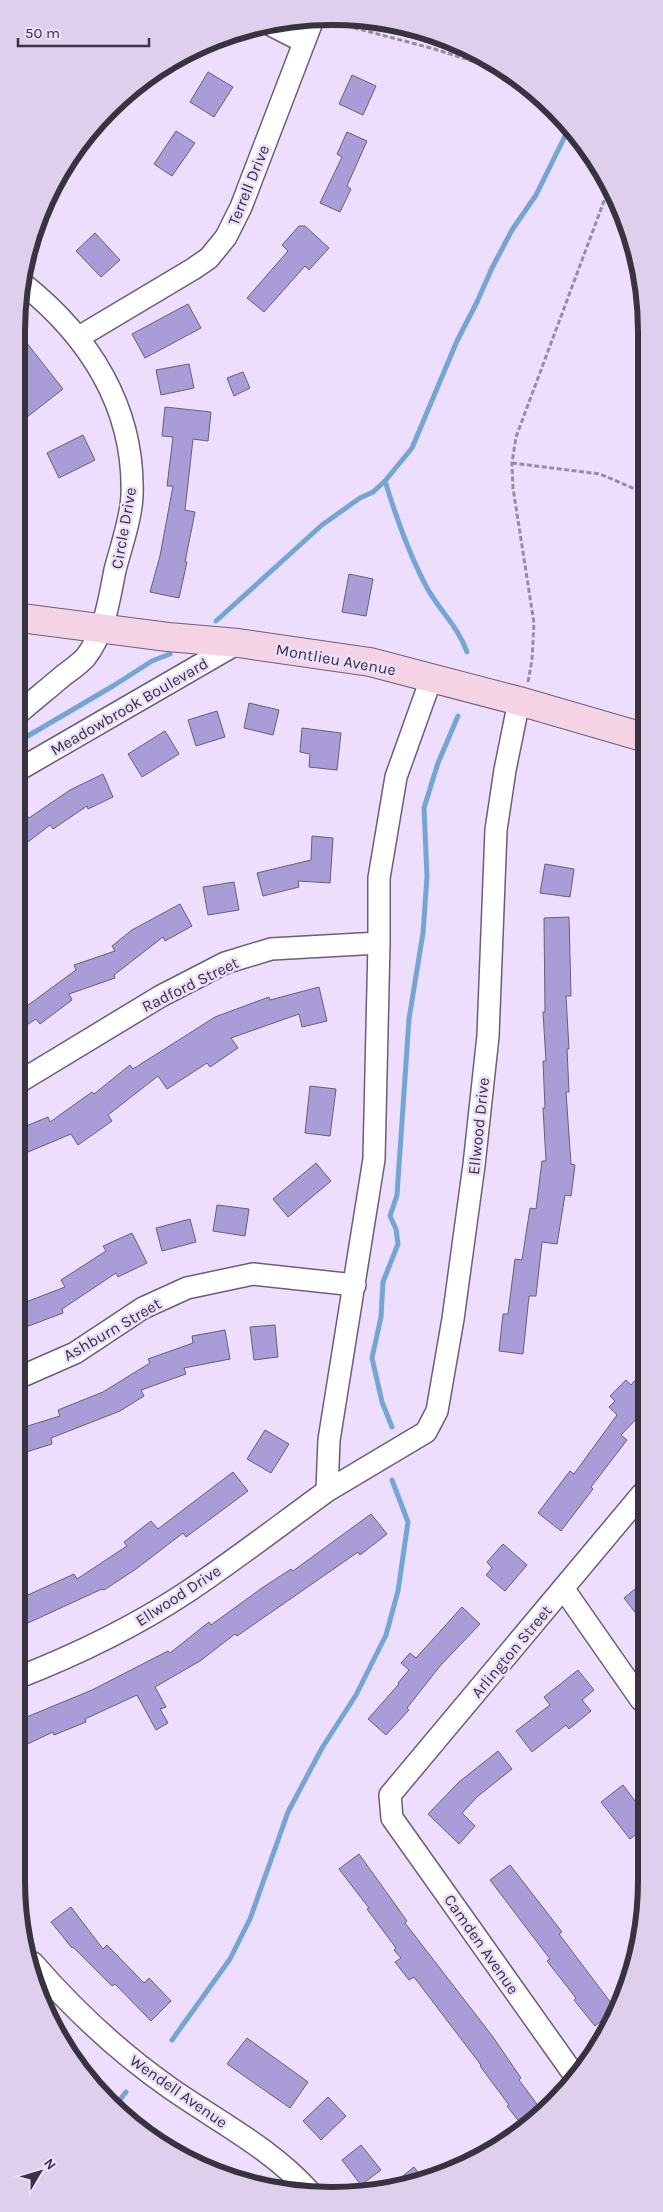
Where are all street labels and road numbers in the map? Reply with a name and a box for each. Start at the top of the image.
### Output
street label: Terrell Drive [224,142,273,228]
street label: Circle Drive [107,486,140,570]
street label: Montlieu Avenue [274,640,397,679]
street label: Meadowbrook Boulevard [47,653,212,759]
street label: Radford Street [139,953,242,1016]
street label: Ellwood Drive [464,1076,493,1176]
street label: Ashburn Street [60,1294,164,1365]
street label: Ellwood Drive [132,1561,224,1630]
street label: Arlington Street [467,1601,556,1701]
street label: Camden Avenue [440,1891,523,1998]
street label: Wendell Avenue [126,2051,231,2132]

